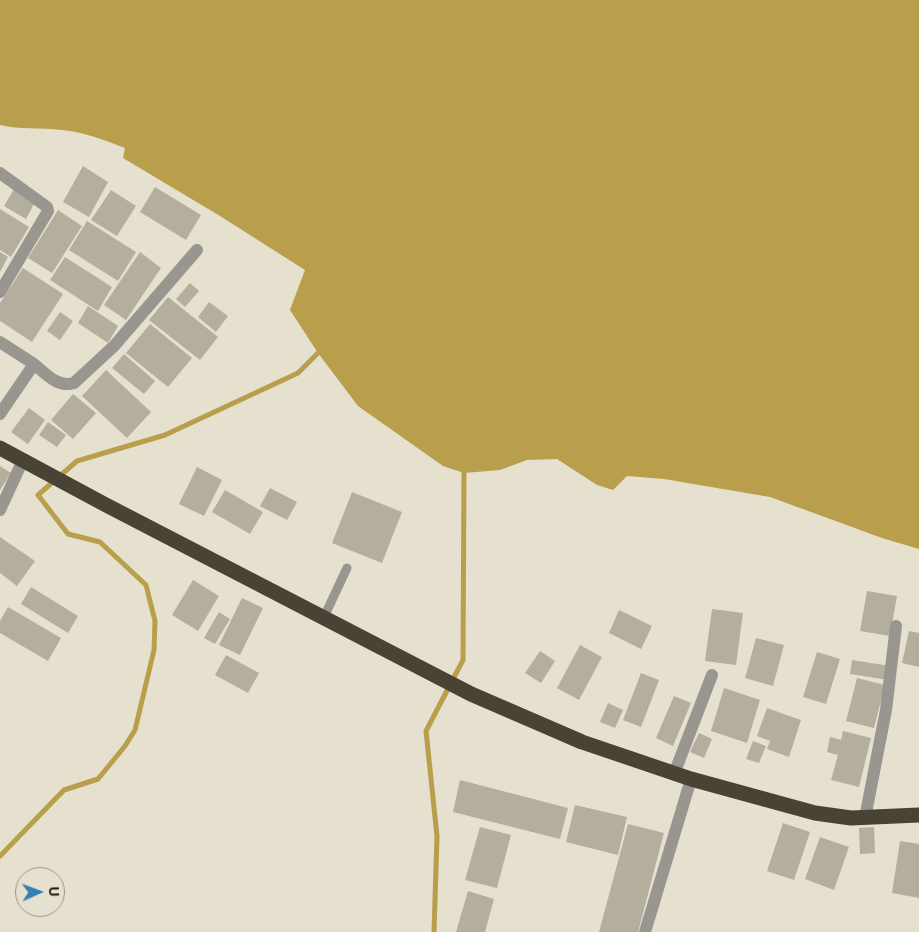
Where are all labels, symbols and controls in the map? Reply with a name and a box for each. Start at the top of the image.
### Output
north arrow [15,867,65,917]
text: U [45,886,64,897]

